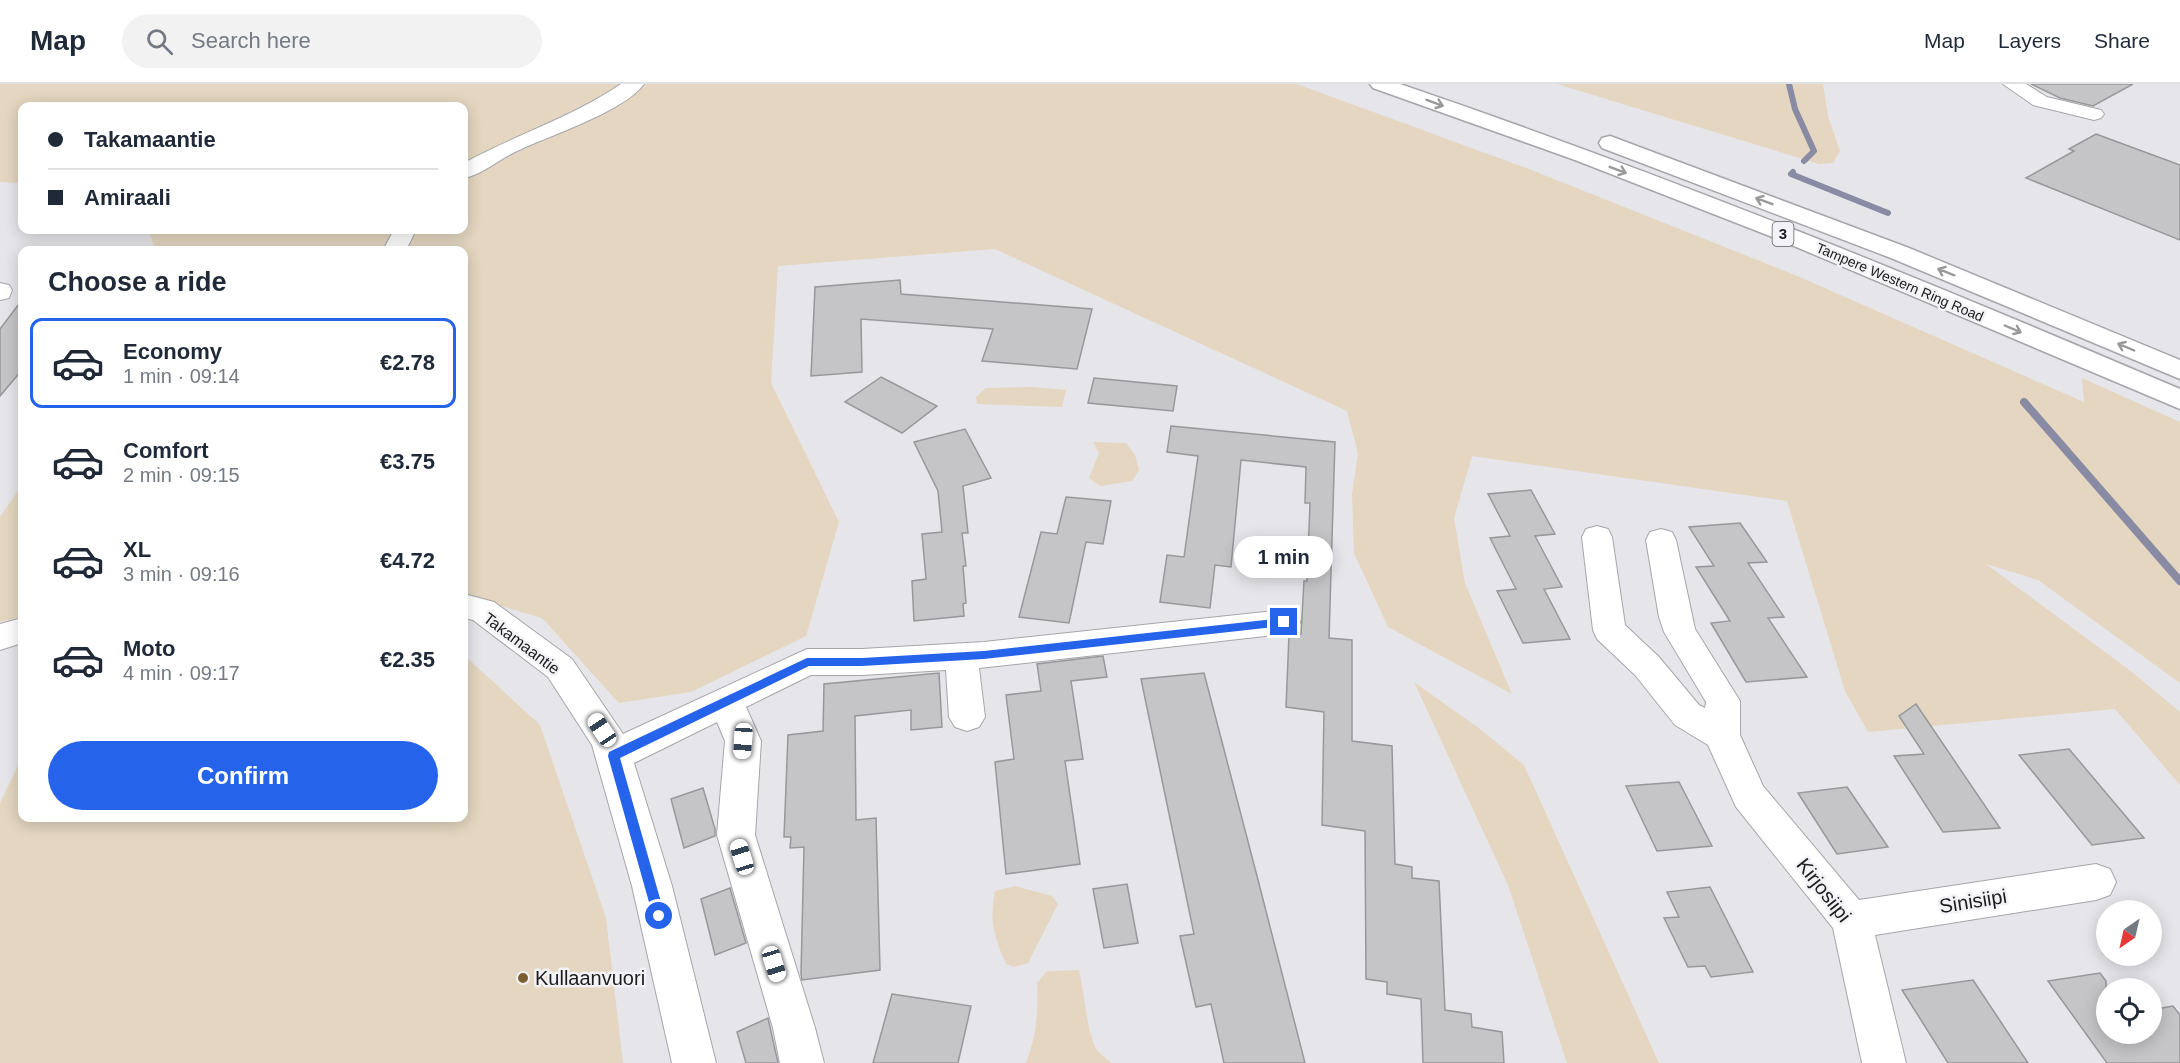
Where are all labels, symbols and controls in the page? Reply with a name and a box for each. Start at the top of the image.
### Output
search box [122,14,542,68]
text: Map [30,25,86,56]
icon: search [143,25,176,58]
text: Search here [191,28,311,53]
text: Map [1924,29,1965,52]
text: Layers [1998,29,2061,52]
text: Share [2094,29,2150,52]
one-way arrow [1425,98,1444,109]
text: Takamaantie [84,127,216,152]
one-way arrow [1608,165,1627,176]
text: Amiraali [84,185,171,210]
one-way arrow [1756,195,1774,206]
road number: 3 [1772,222,1794,246]
street label: Tampere Western Ring Road [1814,239,1986,325]
one-way arrow [1937,266,1956,277]
text: Choose a ride [48,267,227,297]
one-way arrow [2004,324,2022,335]
icon: car [51,336,105,390]
text: Economy [123,339,222,364]
one-way arrow [2117,341,2136,352]
text: €2.78 [380,350,435,375]
text: 1 min · 09:14 [123,365,240,387]
icon: car [51,435,105,489]
text: Comfort [123,438,209,463]
text: €3.75 [380,449,435,474]
text: 2 min · 09:15 [123,464,240,486]
icon: car [51,534,105,588]
callout: 1 min [1234,535,1334,577]
text: XL [123,537,151,562]
text: 1 min [1257,546,1310,568]
text: €4.72 [380,548,435,573]
text: 3 min · 09:16 [123,563,240,585]
route end [1270,608,1297,635]
street label: Takamaantie [480,609,563,678]
icon: car [51,633,105,687]
text: Moto [123,636,176,661]
text: €2.35 [380,647,435,672]
text: 4 min · 09:17 [123,662,240,684]
car [584,710,620,750]
car [733,722,753,760]
button: Confirm [48,741,438,810]
car [728,837,756,877]
street label: Kirjosiipi [1792,854,1856,926]
street label: Sinisiipi [1938,885,2008,917]
north arrow [2096,900,2162,966]
map controls [2096,900,2162,1044]
route start [645,902,672,929]
car [760,944,788,984]
place label: Kullaanvuori [535,967,645,989]
marker: Kullaanvuori [516,971,530,985]
button: locate [2096,978,2162,1044]

